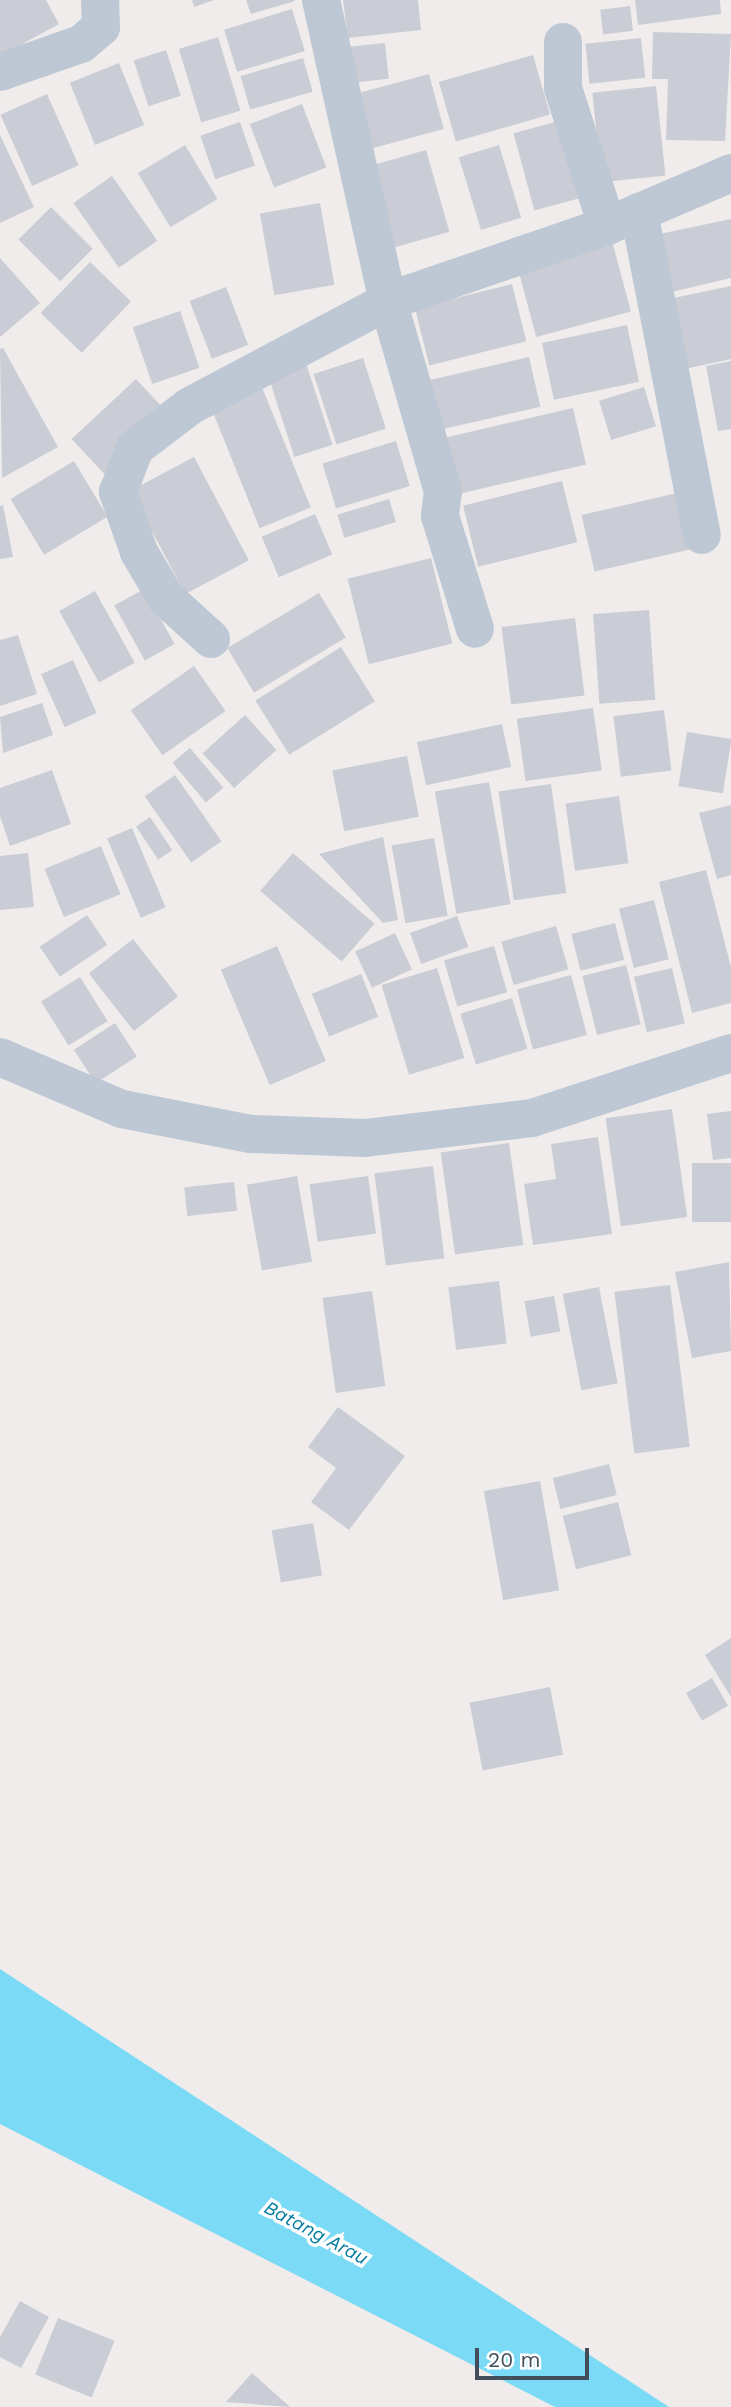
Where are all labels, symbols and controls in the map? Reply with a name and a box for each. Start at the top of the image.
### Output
water label: Batang Arau [260,2196,372,2270]
scale bar [479,2334,593,2378]
text: 20 m [488,2347,540,2372]

